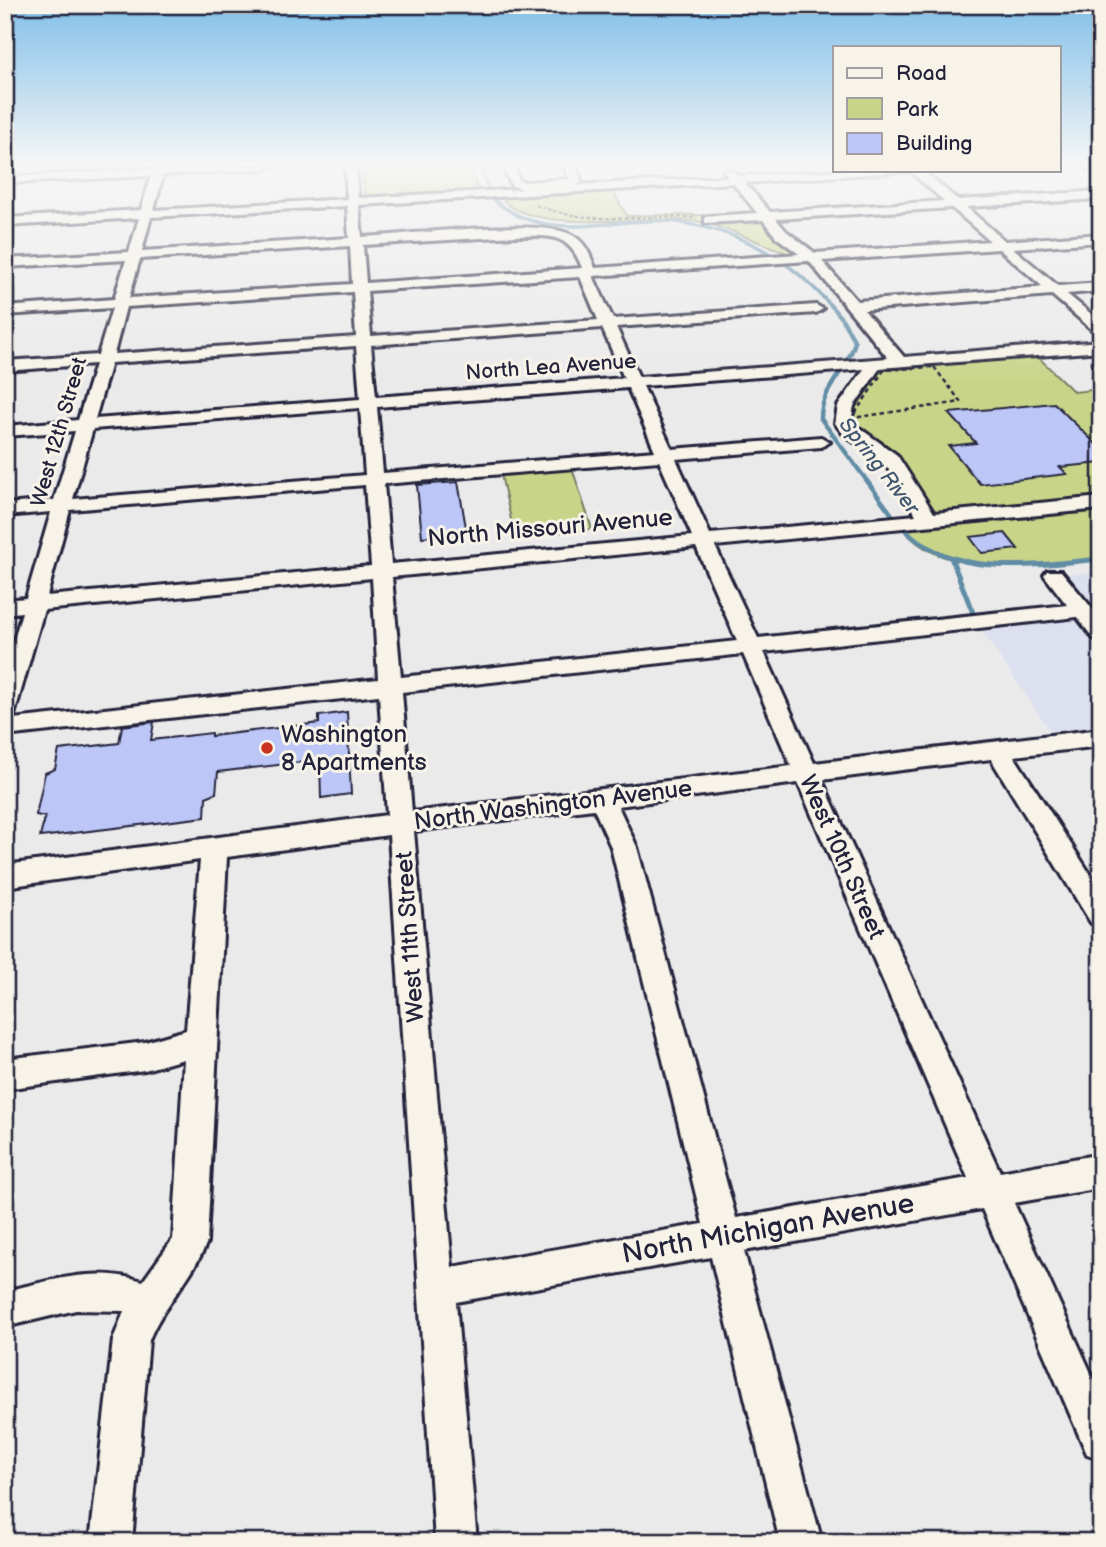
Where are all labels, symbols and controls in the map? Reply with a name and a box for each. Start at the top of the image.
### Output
legend [833,46,1060,172]
text: Road [896,61,947,86]
text: Park [896,97,939,122]
text: Building [896,131,972,156]
street label: North Lea Avenue [465,349,637,385]
street label: West 12th Street [26,354,92,510]
water label: Spring River [833,413,925,520]
street label: North Missouri Avenue [426,503,674,553]
place label: Washington 8 Apartments [281,720,427,777]
marker: Washington 8 Apartments [259,740,275,756]
street label: West 10th Street [793,771,891,944]
street label: North Washington Avenue [412,774,694,836]
street label: West 11th Street [390,850,430,1024]
street label: North Michigan Avenue [619,1187,917,1271]

